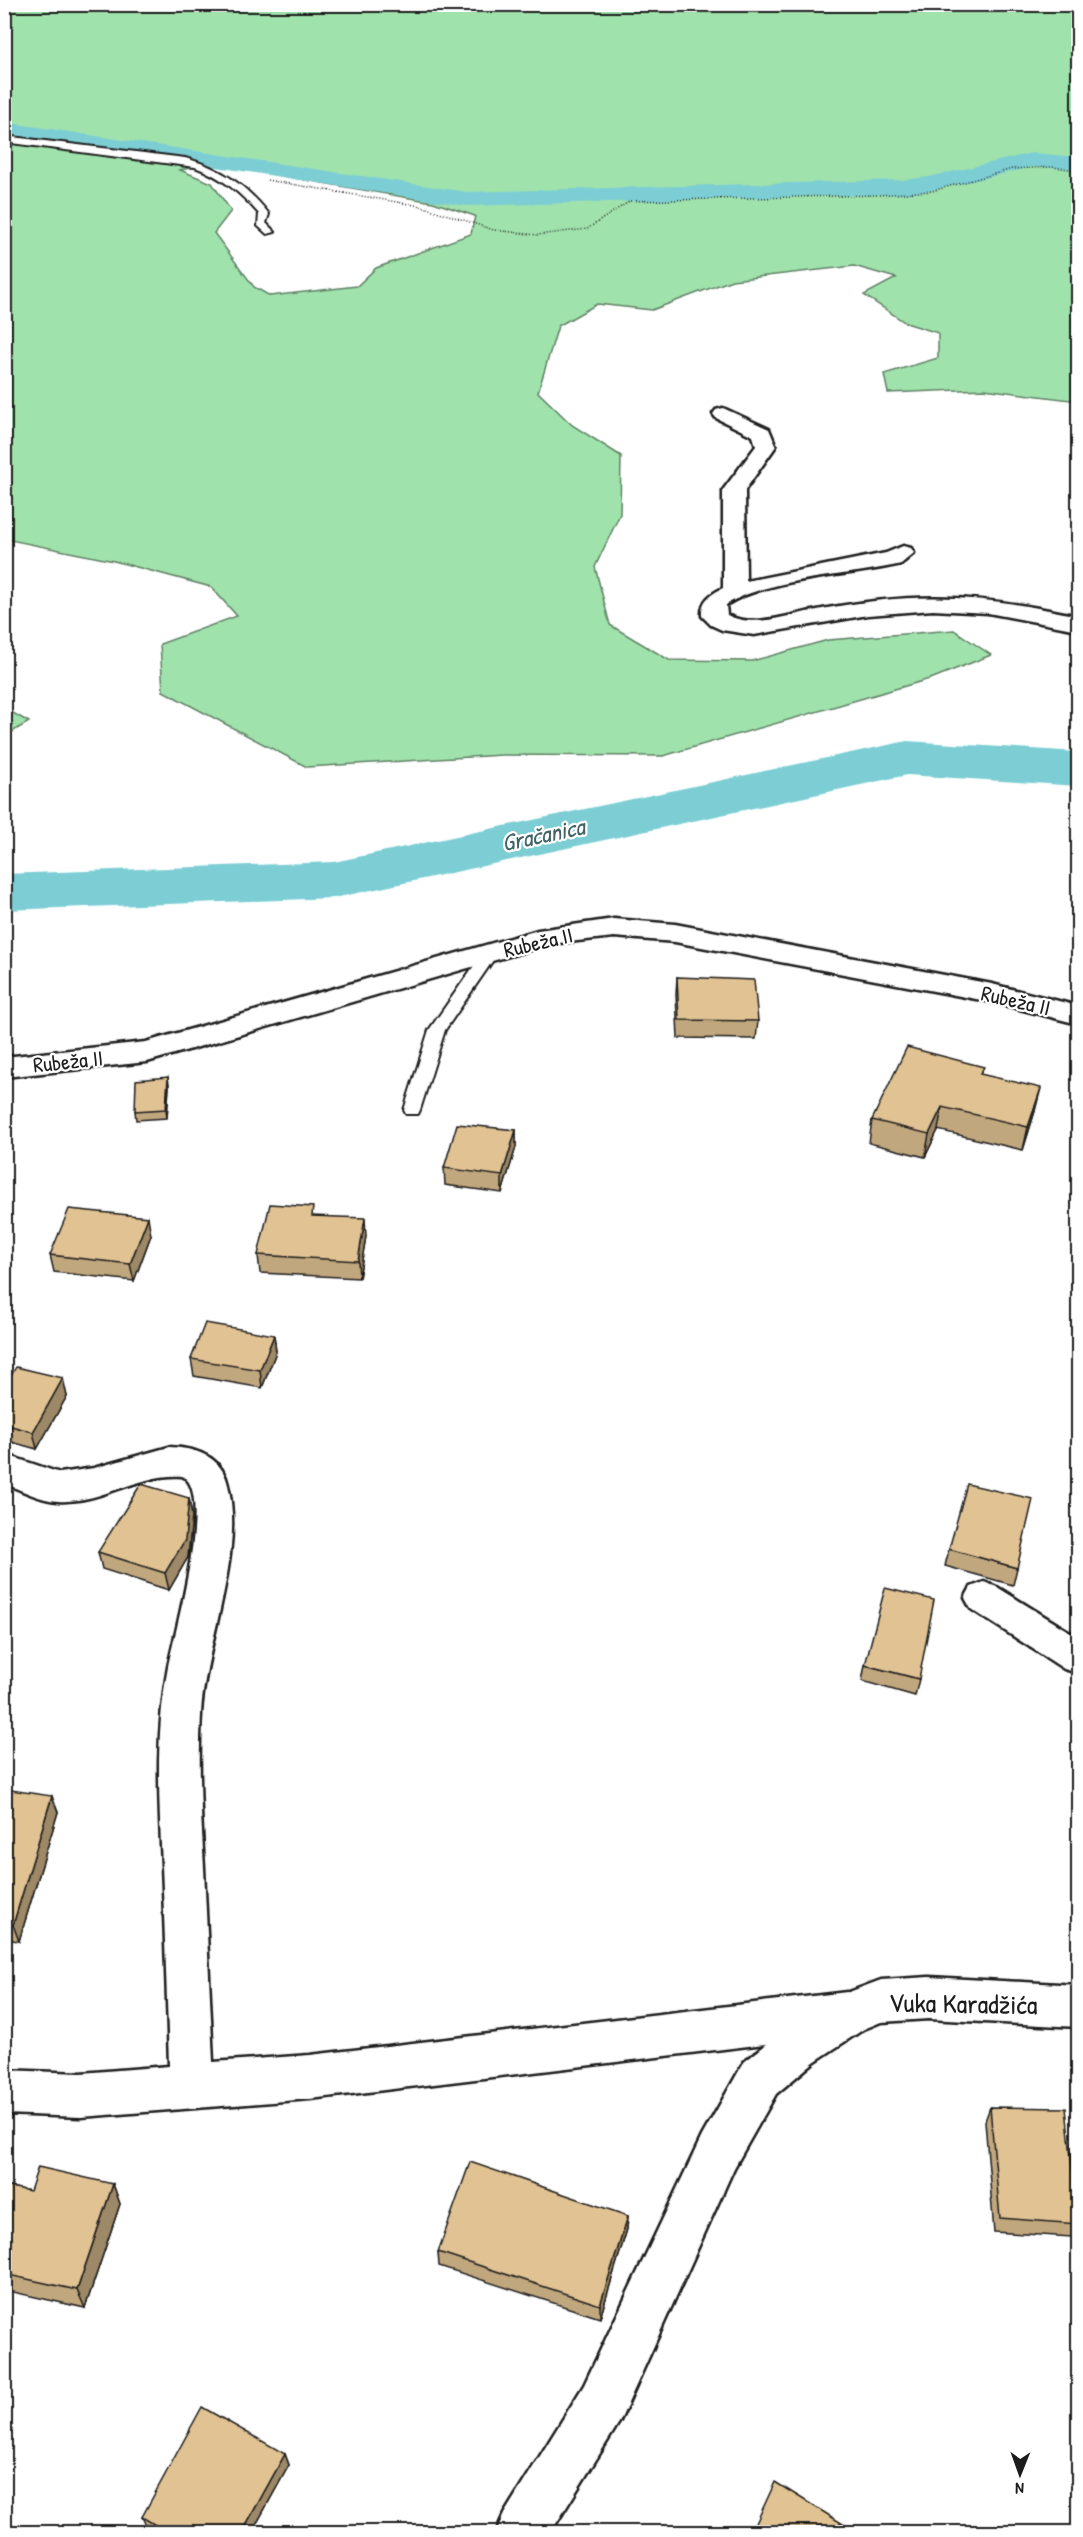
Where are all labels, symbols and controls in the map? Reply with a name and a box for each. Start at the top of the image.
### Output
water label: Gračanica [498,809,590,858]
street label: Rubeža II [500,920,576,964]
street label: Rubeža II [978,978,1054,1022]
street label: Rubeža II [32,1042,104,1080]
street label: Vuka Karadžića [888,1984,1038,2022]
north arrow [990,2444,1050,2504]
text: N [1015,2478,1024,2500]

